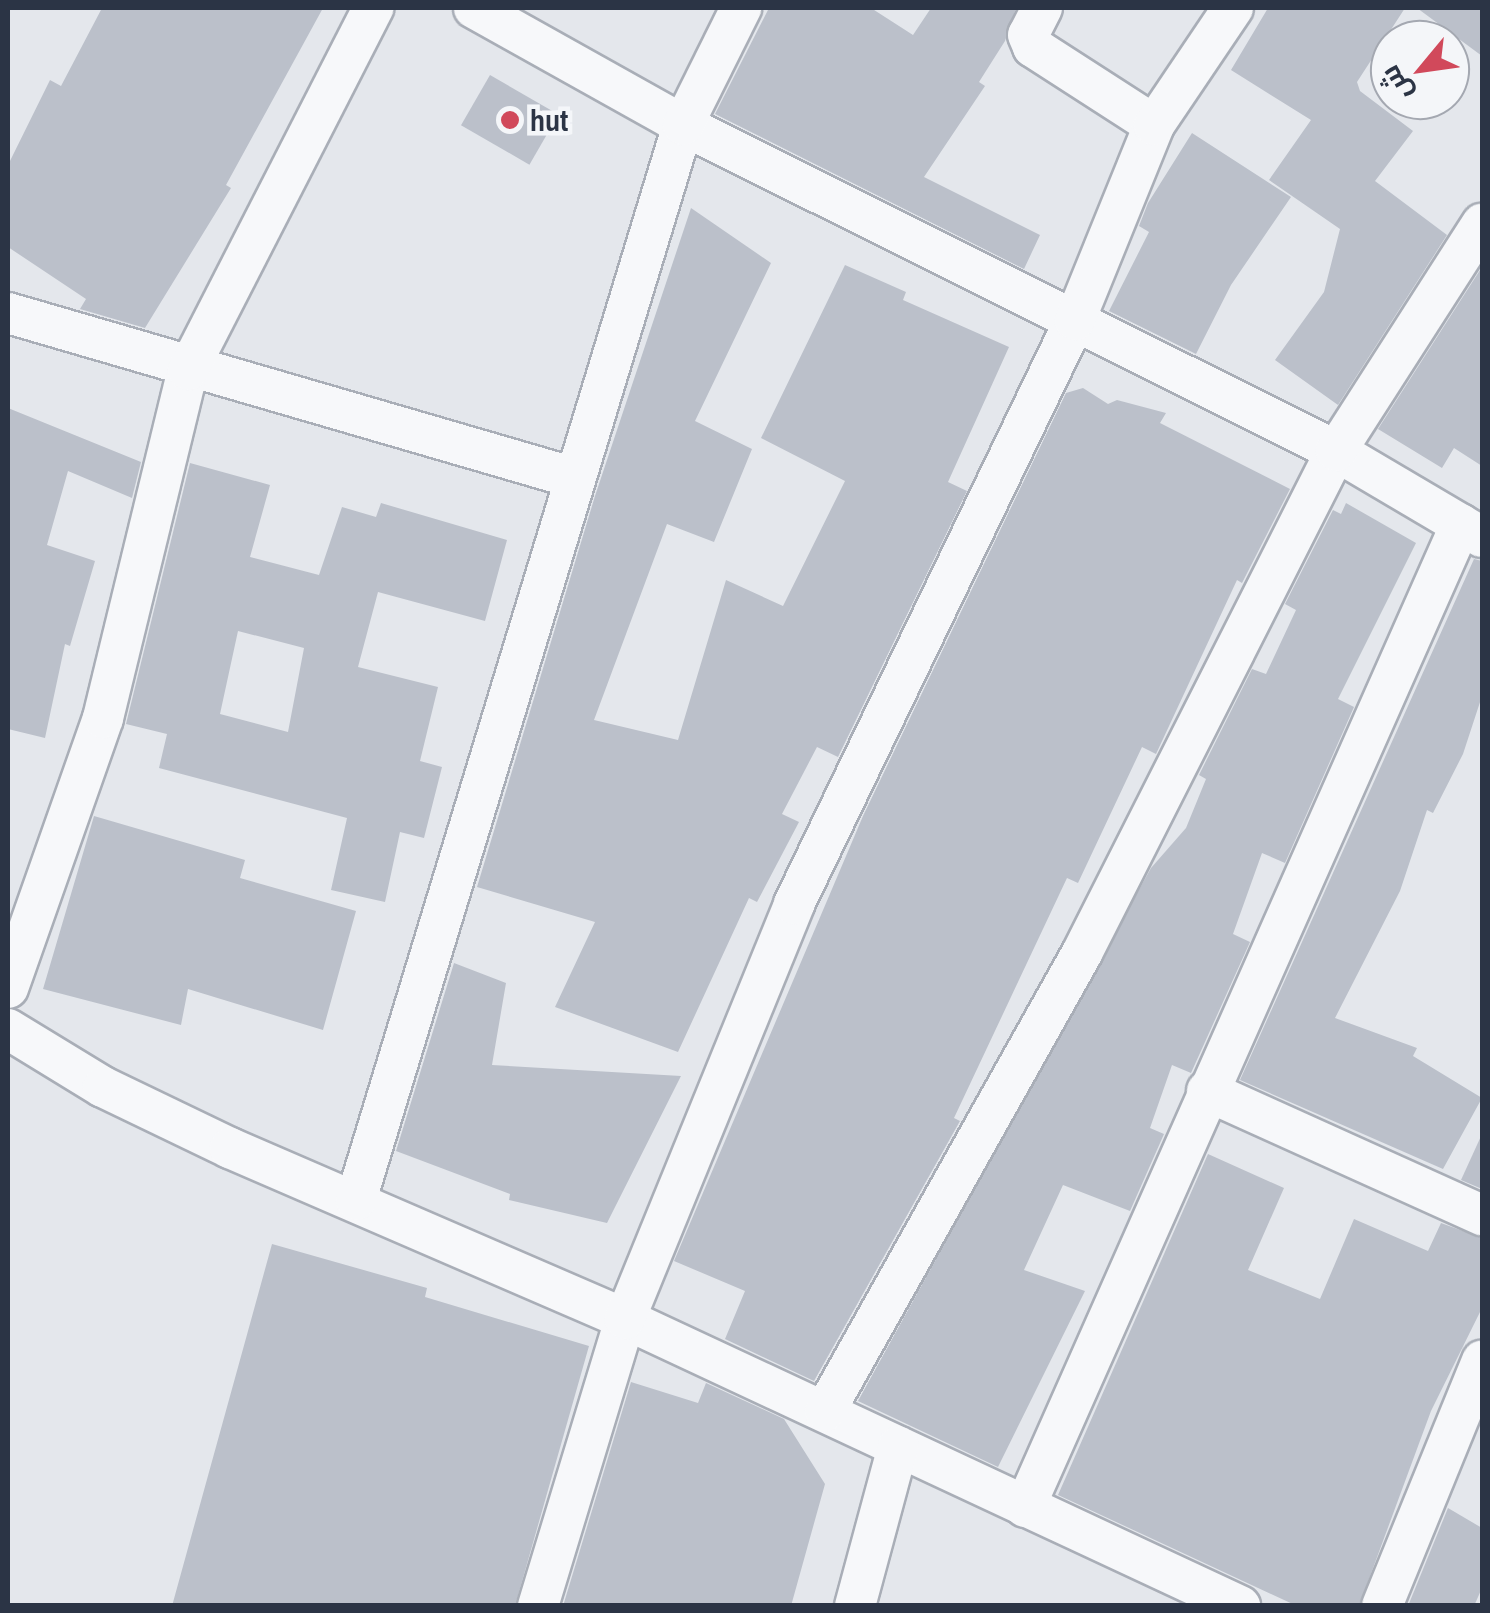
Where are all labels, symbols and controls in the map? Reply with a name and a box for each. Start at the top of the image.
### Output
north arrow [1370,20,1470,120]
text: ش [1370,59,1421,109]
place label: hut [530,102,568,138]
marker: hut [499,109,521,131]

